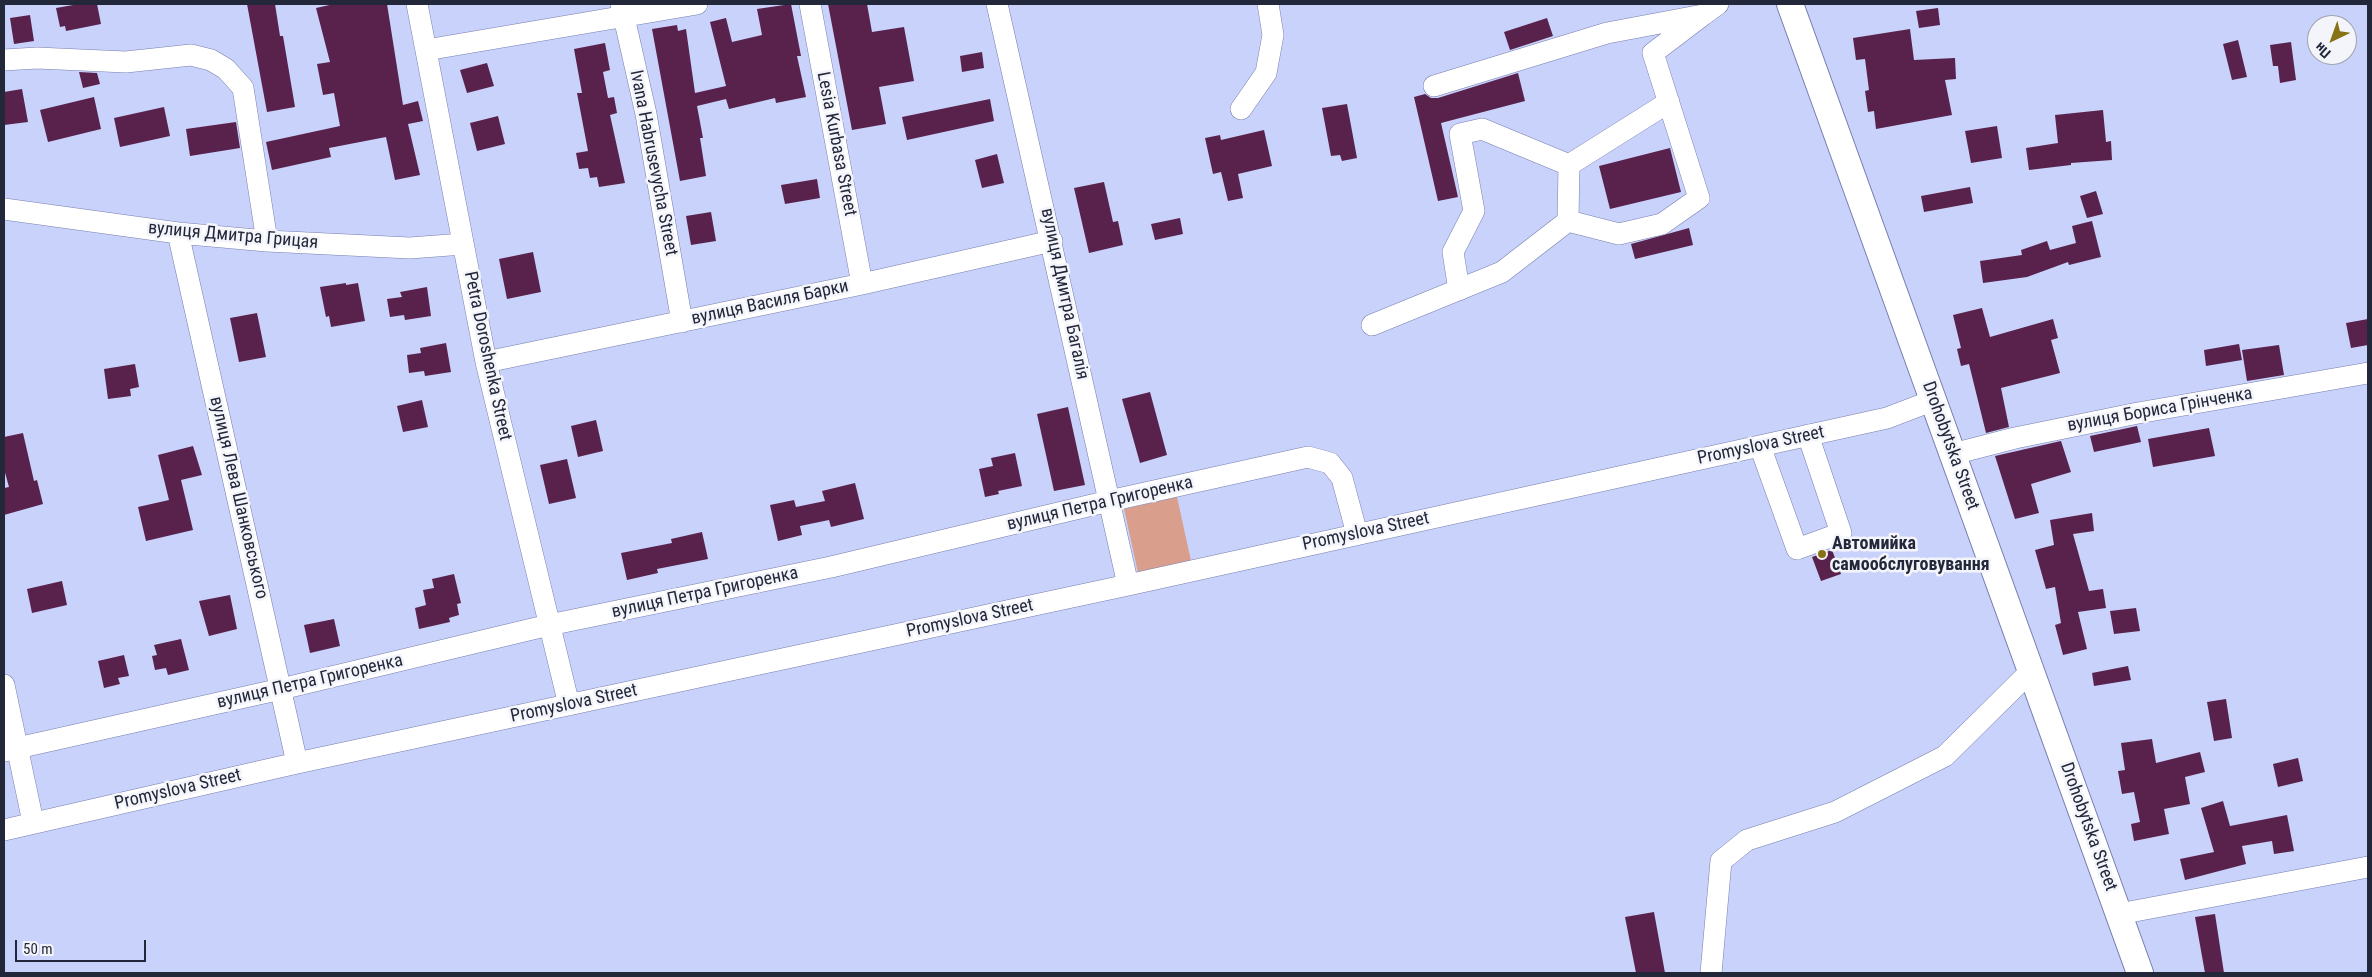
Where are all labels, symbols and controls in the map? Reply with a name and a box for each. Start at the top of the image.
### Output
north arrow [2307,15,2357,65]
text: Пн [2311,39,2334,62]
street label: Ivana Habrusevycha Street [624,68,682,258]
street label: Lesia Kurbasa Street [811,70,861,218]
street label: вулиця Дмитра Багалія [1035,206,1093,382]
street label: вулиця Дмитра Грицая [147,218,319,254]
street label: Petra Doroshenka Street [459,270,515,442]
street label: вулиця Василя Барки [690,276,850,330]
street label: Drohobytska Street [1917,379,1983,513]
street label: вулиця Бориса Грінченка [2066,383,2254,437]
street label: вулиця Лева Шанковського [204,395,272,601]
street label: Promyslova Street [1696,422,1826,470]
street label: вулиця Петра Григоренка [1005,472,1195,536]
street label: Promyslova Street [1301,508,1431,556]
place label: Автомийка самообслуговування [1832,533,1990,576]
marker: Автомийка самообслуговування [1816,548,1828,560]
street label: вулиця Петра Григоренка [610,563,800,623]
street label: Promyslova Street [905,595,1035,643]
street label: вулиця Петра Григоренка [215,650,405,714]
street label: Promyslova Street [509,680,639,728]
street label: Drohobytska Street [2055,760,2121,894]
street label: Promyslova Street [113,765,243,815]
scale bar [18,930,149,962]
text: 50 m [23,940,53,958]

